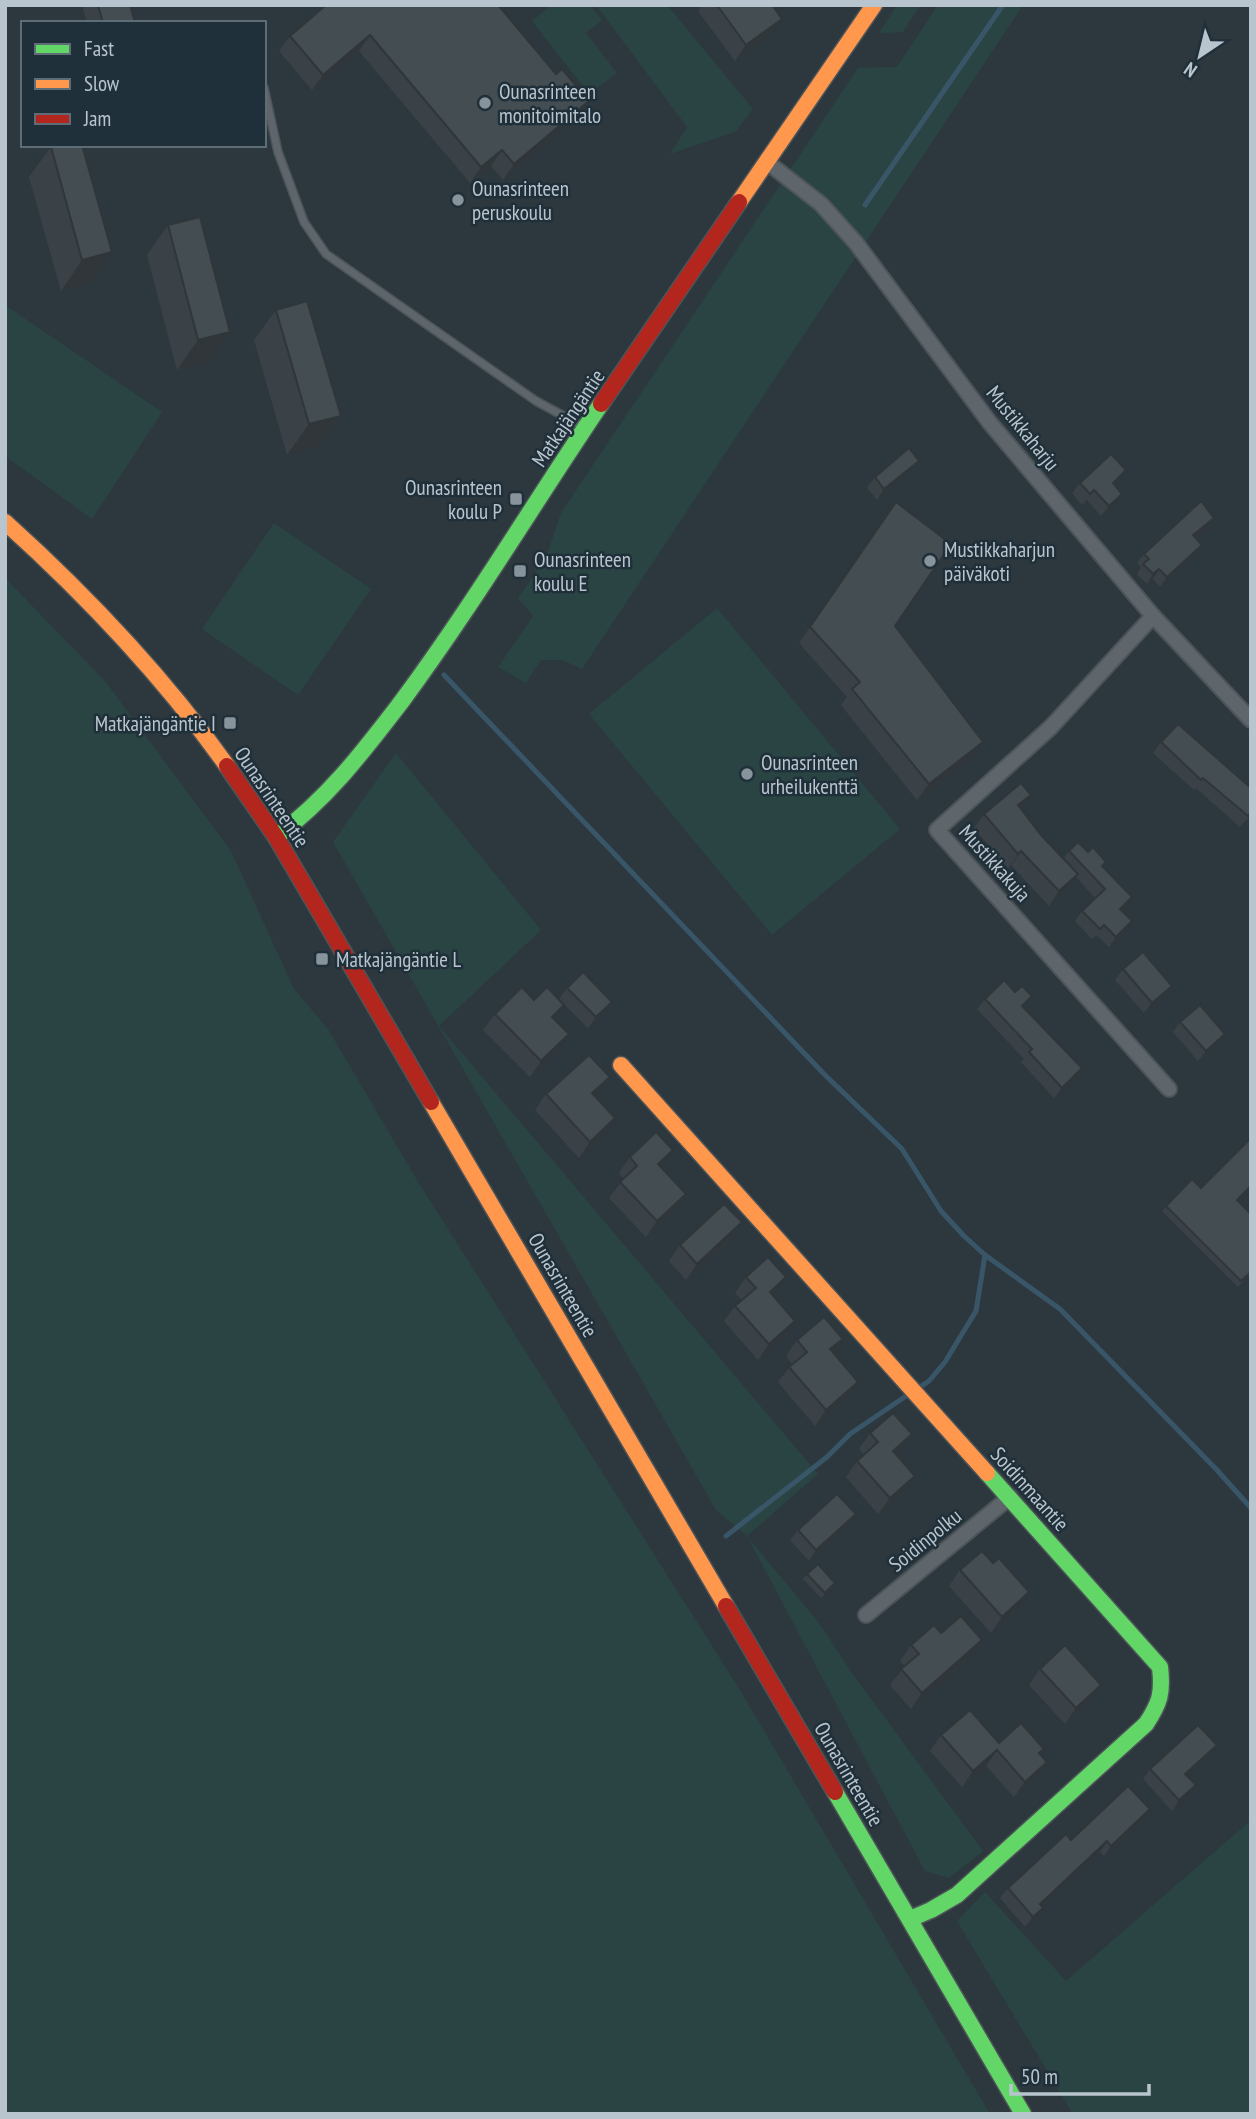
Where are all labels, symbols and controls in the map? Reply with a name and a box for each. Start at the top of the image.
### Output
legend [21,21,266,147]
north arrow [1165,21,1235,91]
text: Fast [84,35,114,62]
text: N [1179,57,1201,83]
text: Slow [84,70,120,97]
place label: Ounasrinteen monitoimitalo [499,78,601,129]
marker: Ounasrinteen monitoimitalo [477,95,493,111]
text: Jam [83,105,111,132]
place label: Ounasrinteen peruskoulu [472,175,569,226]
marker: Ounasrinteen peruskoulu [450,192,466,208]
street label: Matkajängäntie [526,364,610,472]
street label: Mustikkaharju [981,380,1065,476]
place label: Ounasrinteen koulu P [405,474,502,525]
marker: Ounasrinteen koulu P [508,491,524,507]
place label: Mustikkaharjun päiväkoti [944,536,1055,587]
place label: Ounasrinteen koulu E [534,546,631,597]
marker: Mustikkaharjun päiväkoti [922,553,938,569]
marker: Ounasrinteen koulu E [512,563,528,579]
place label: Matkajängäntie I [95,710,216,737]
marker: Matkajängäntie I [222,715,238,731]
street label: Ounasrinteentie [228,741,316,853]
place label: Ounasrinteen urheilukenttä [761,749,858,800]
marker: Ounasrinteen urheilukenttä [739,766,755,782]
street label: Mustikkakuja [953,819,1037,907]
place label: Matkajängäntie L [336,946,461,973]
marker: Matkajängäntie L [314,951,330,967]
street label: Ounasrinteentie [522,1228,604,1342]
street label: Soidinmaantie [985,1441,1075,1537]
street label: Soidinpolku [883,1502,967,1578]
street label: Ounasrinteentie [808,1717,890,1831]
scale bar [1011,2052,1149,2096]
text: 50 m [1021,2063,1058,2090]

